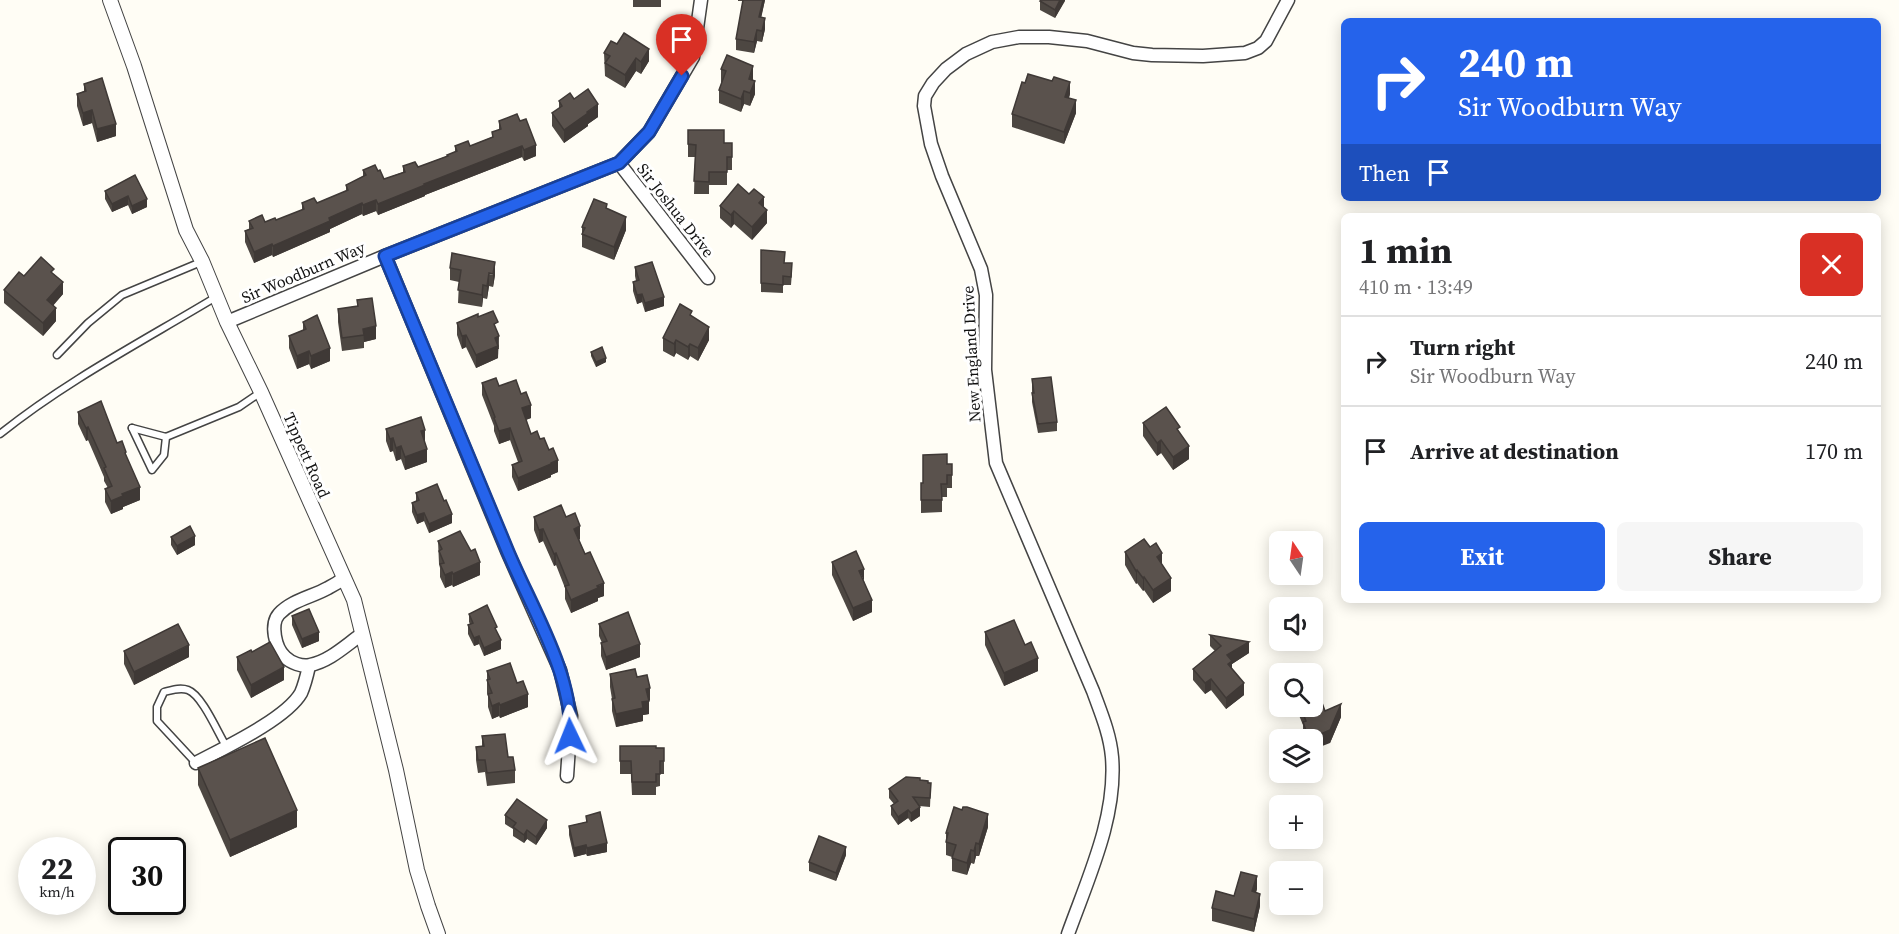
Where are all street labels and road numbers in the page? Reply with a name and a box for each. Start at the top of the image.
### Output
street label: Sir Joshua Drive [632,158,720,262]
street label: Sir Woodburn Way [238,236,369,308]
street label: New England Drive [956,285,986,423]
street label: Tippett Road [278,409,336,501]

